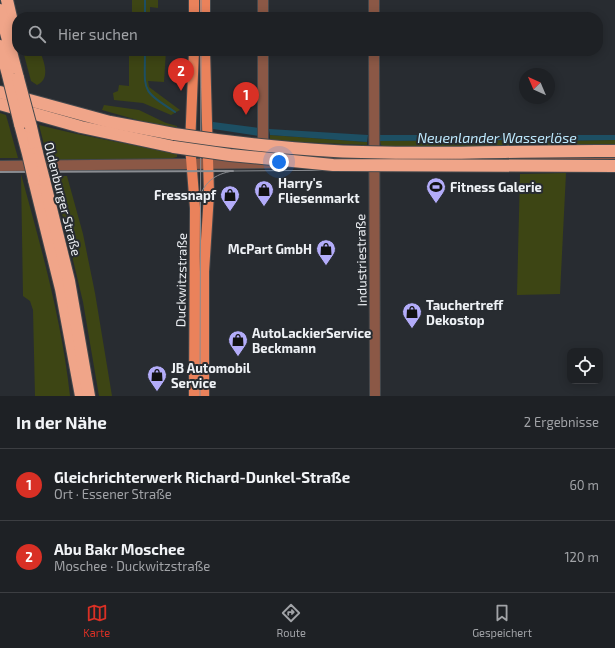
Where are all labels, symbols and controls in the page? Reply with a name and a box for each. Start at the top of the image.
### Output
search box [12,12,603,56]
icon: search [26,23,48,45]
text: Hier suchen [58,25,138,43]
pin: 2 [168,58,194,91]
north arrow [519,68,555,104]
pin: 1 [233,82,259,115]
water label: Neuenlander Wasserlöse [417,129,577,146]
street label: Oldenburger Straße [41,140,85,258]
your location [269,152,289,172]
place label: Harry's Fliesenmarkt [278,175,360,206]
sports icon: Fitness Galerie [425,176,447,204]
shop icon: Harry's Fliesenmarkt [253,179,275,207]
place label: Fitness Galerie [450,179,542,195]
shop icon: Fressnapf [219,184,241,212]
place label: Fressnapf [154,187,217,203]
street label: Industriestraße [352,214,370,306]
street label: Duckwitzstraße [172,233,190,327]
shop icon: McPart GmbH [315,238,337,266]
place label: McPart GmbH [228,241,312,257]
place label: Tauchertreff Dekostop [426,297,504,328]
shop icon: Tauchertreff Dekostop [401,301,423,329]
place label: AutoLackierService Beckmann [252,325,371,356]
shop icon: AutoLackierService Beckmann [227,329,249,357]
map controls [567,348,603,384]
button: locate [567,348,603,384]
place label: JB Automobil Service [171,360,251,391]
shop icon: JB Automobil Service [146,364,168,392]
text: In der Nähe [16,412,107,432]
text: 2 Ergebnisse [524,414,599,430]
text: Gleichrichterwerk Richard-Dunkel-Straße [54,468,350,486]
text: 1 [26,477,32,493]
text: 60 m [569,477,599,493]
text: Ort · Essener Straße [54,486,172,502]
text: Abu Bakr Moschee [54,540,185,558]
text: 2 [25,549,33,565]
text: 120 m [564,549,599,565]
text: Moschee · Duckwitzstraße [54,558,210,574]
tab: Karte [83,602,110,639]
tab: Route [276,602,306,639]
tab: Gespeichert [472,602,532,639]

